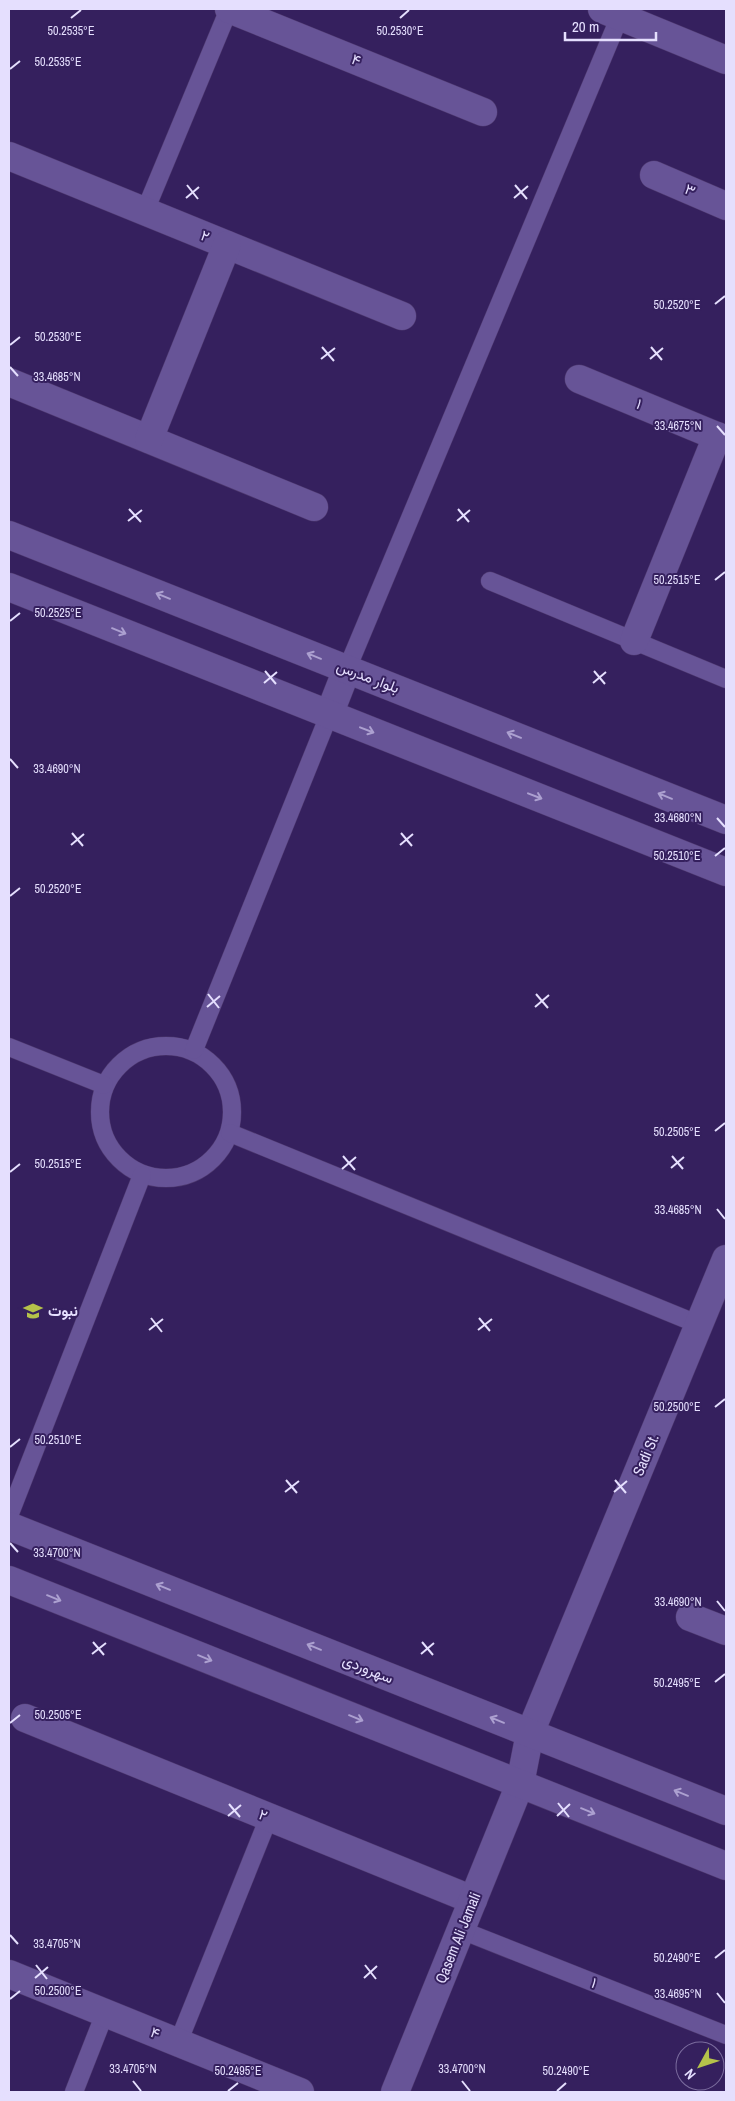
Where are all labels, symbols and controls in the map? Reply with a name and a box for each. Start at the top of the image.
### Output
scale bar [565,10,656,42]
text: 20 m [572,16,599,37]
text: 50.2535°E [48,23,94,39]
text: 50.2530°E [377,23,423,39]
street label: ۴ [348,48,364,71]
text: 50.2535°E [35,54,81,70]
street label: ۳ [682,178,699,201]
street label: ۲ [198,224,213,247]
text: 50.2520°E [654,297,700,313]
text: 50.2530°E [35,329,81,345]
text: 33.4685°N [33,369,81,385]
street label: ۱ [633,393,645,414]
text: 33.4675°N [654,418,702,434]
text: 50.2515°E [654,572,700,588]
one-way arrow [156,591,171,600]
text: 50.2525°E [35,605,81,621]
one-way arrow [111,627,126,636]
one-way arrow [307,651,322,660]
street label: بلوار مدرس [334,655,403,698]
one-way arrow [360,727,375,736]
one-way arrow [507,730,522,740]
text: 33.4690°N [33,761,81,777]
one-way arrow [658,790,673,800]
one-way arrow [527,792,542,801]
text: 33.4680°N [654,810,702,826]
text: 50.2510°E [654,848,700,864]
text: 50.2520°E [35,881,81,897]
text: 50.2505°E [654,1124,700,1140]
text: 50.2515°E [35,1156,81,1172]
text: 33.4685°N [654,1202,702,1218]
school or university icon: نبوت [22,1300,44,1322]
place label: نبوت [48,1300,78,1321]
text: 50.2500°E [654,1399,700,1415]
street label: Sadi St. [627,1431,664,1479]
text: 50.2510°E [35,1432,81,1448]
text: 33.4700°N [33,1545,81,1561]
one-way arrow [156,1582,171,1591]
one-way arrow [46,1594,61,1604]
text: 33.4690°N [654,1594,702,1610]
one-way arrow [307,1642,322,1652]
street label: سهروردی [340,1649,397,1688]
one-way arrow [197,1654,212,1664]
text: 50.2495°E [654,1675,700,1691]
text: 50.2505°E [35,1707,81,1723]
one-way arrow [348,1714,363,1724]
one-way arrow [490,1715,506,1724]
one-way arrow [674,1788,689,1798]
street label: ۲ [256,1803,271,1826]
one-way arrow [581,1807,596,1816]
street label: Qasem Ali Jamali [430,1889,485,1986]
text: 33.4705°N [33,1936,81,1952]
text: 50.2490°E [654,1950,700,1966]
street label: ۱ [588,1972,600,1993]
text: 50.2500°E [35,1983,81,1999]
text: 33.4695°N [654,1986,702,2002]
street label: ۴ [147,2021,163,2044]
north arrow [675,2041,725,2091]
text: 33.4705°N [109,2061,157,2077]
text: 33.4700°N [438,2061,486,2077]
text: 50.2495°E [215,2063,261,2079]
text: 50.2490°E [543,2063,589,2079]
text: N [680,2065,700,2083]

